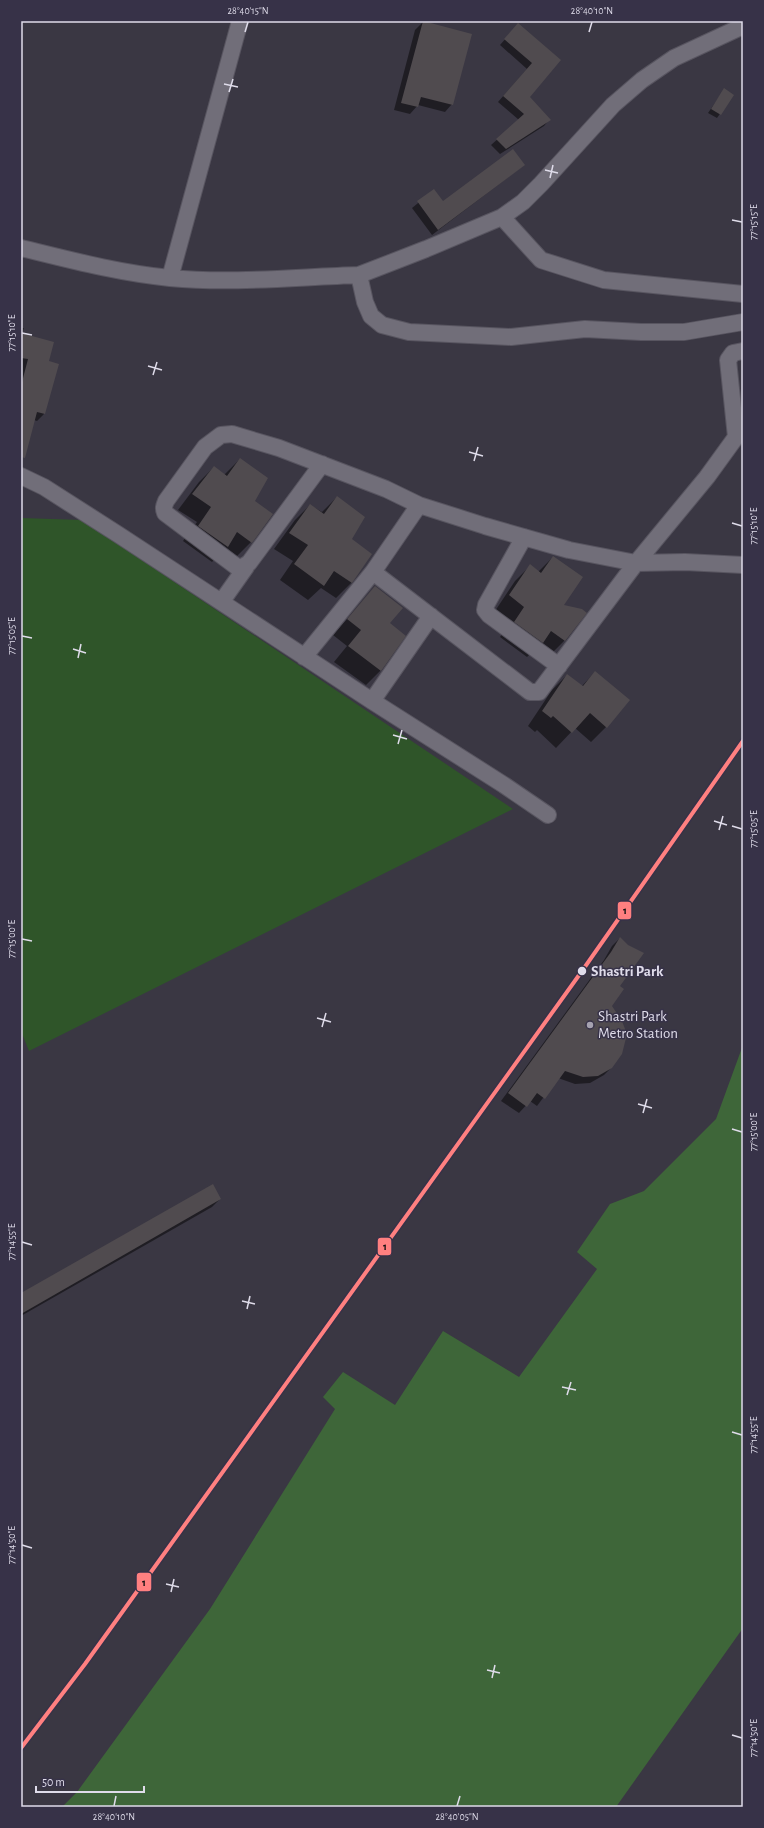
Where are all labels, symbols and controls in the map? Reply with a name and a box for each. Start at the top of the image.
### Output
text: 28°40'15"N [227,6,269,16]
text: 28°40'10"N [571,6,613,16]
text: 77°15'15"E [749,204,759,240]
text: 77°15'10"E [7,314,17,351]
text: 77°15'10"E [749,507,759,544]
text: 77°15'05"E [7,617,17,655]
text: 77°15'05"E [749,810,759,848]
line badge: 1 [617,901,632,920]
text: 1 [623,905,627,916]
text: 77°15'00"E [7,919,17,958]
place label: Shastri Park [591,964,664,979]
marker: Shastri Park [576,965,588,977]
place label: Shastri Park Metro Station [598,1009,678,1041]
marker: Shastri Park Metro Station [585,1020,595,1030]
text: 77°15'00"E [749,1112,759,1151]
text: 77°14'55"E [7,1223,17,1261]
line badge: 1 [377,1237,392,1256]
text: 1 [383,1241,387,1252]
text: 77°14'55"E [749,1416,759,1454]
text: 77°14'50"E [7,1526,17,1564]
line badge: 1 [136,1572,152,1592]
text: 1 [142,1577,146,1588]
text: 77°14'50"E [749,1719,759,1757]
scale bar [36,1768,144,1794]
text: 50 m [42,1776,65,1788]
text: 28°40'10"N [93,1812,135,1822]
text: 28°40'05"N [435,1812,479,1822]

